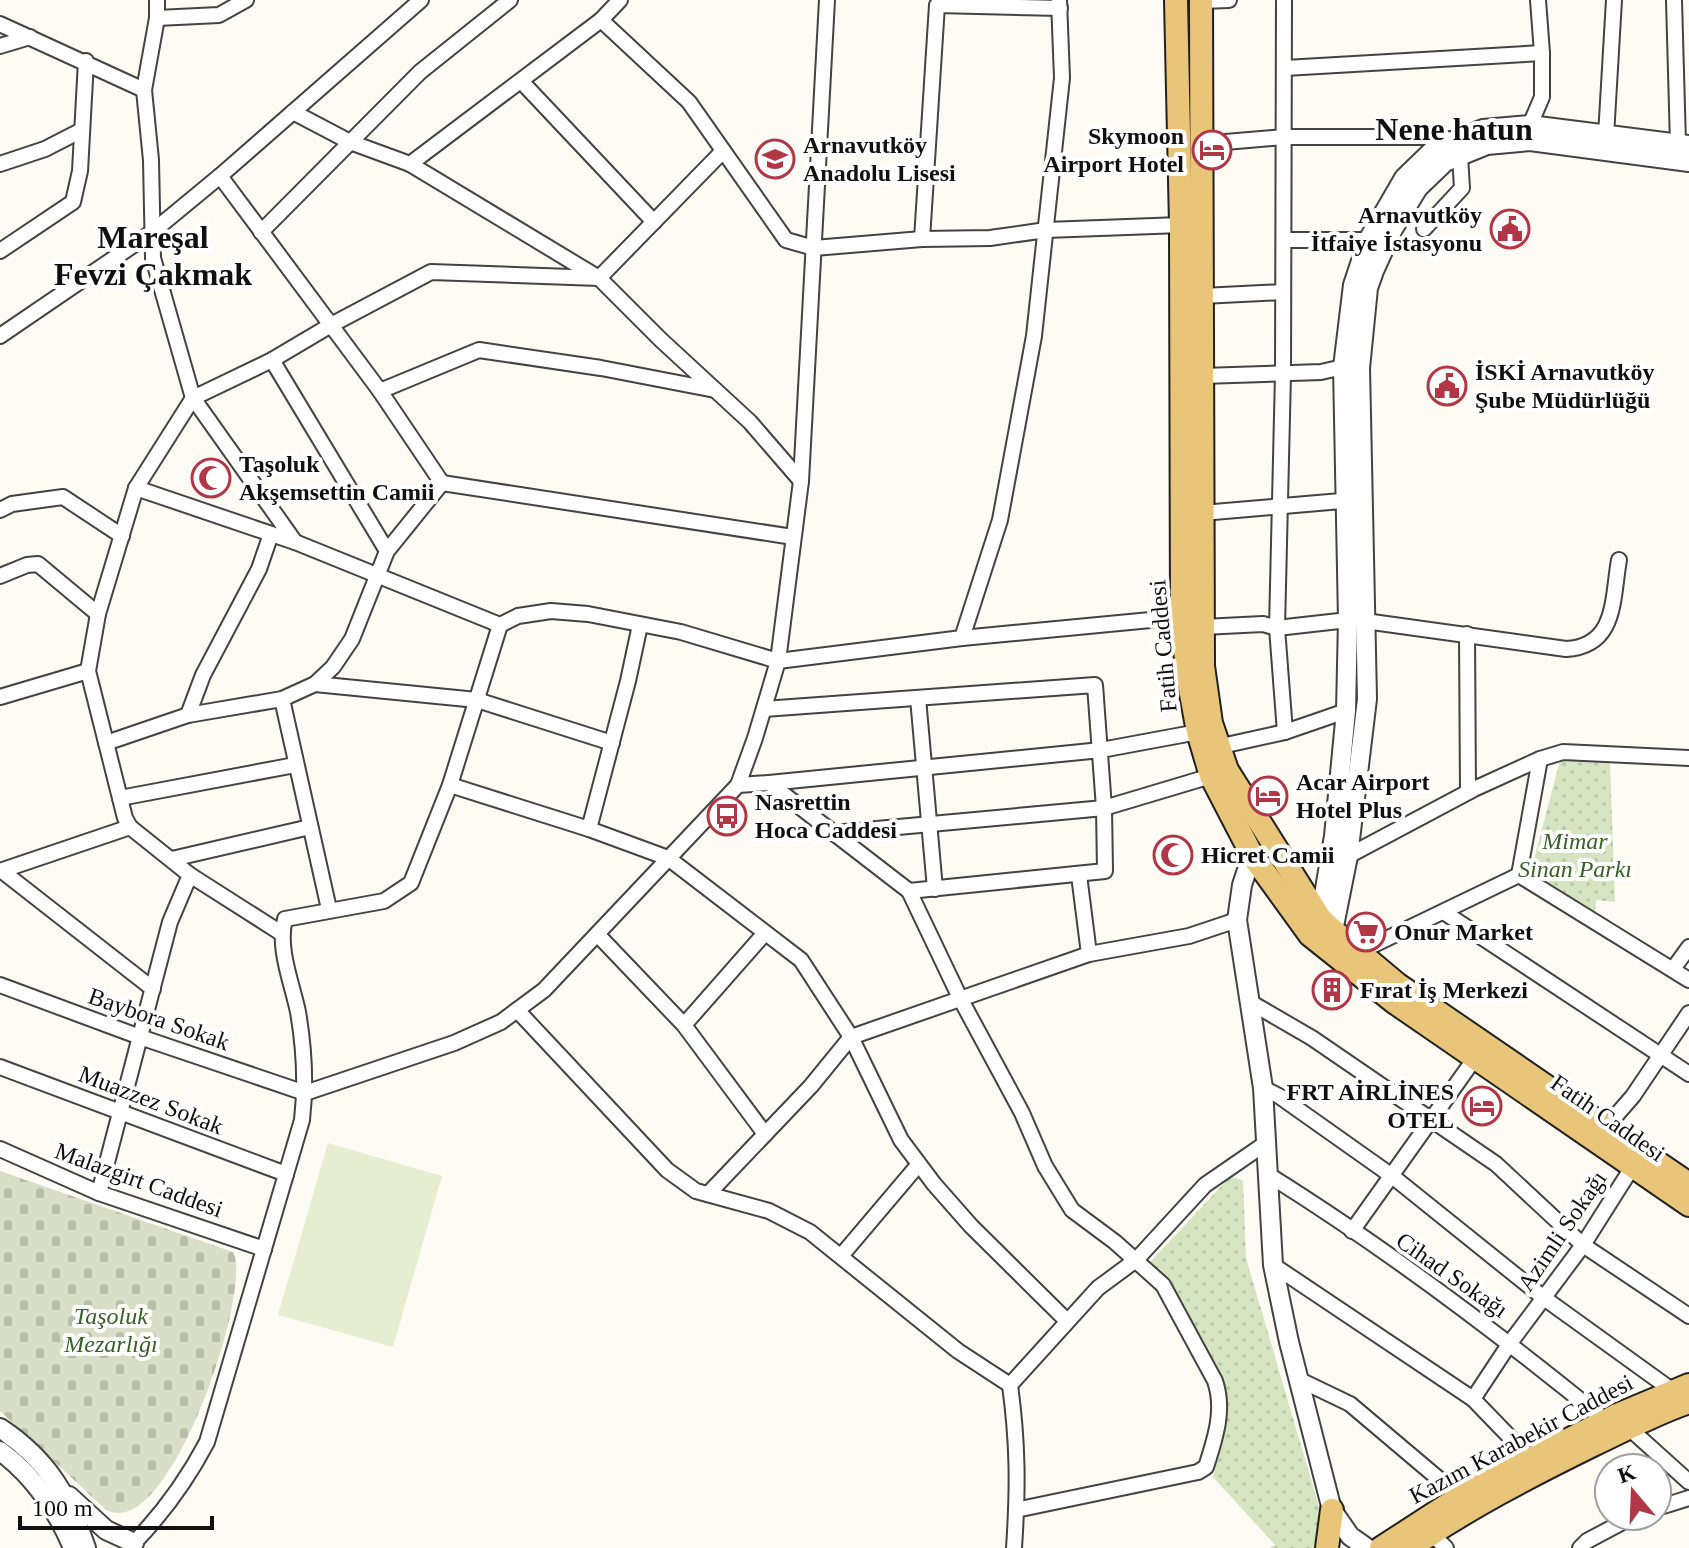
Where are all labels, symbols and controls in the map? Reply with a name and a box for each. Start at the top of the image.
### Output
district label: Nene hatun [1375,111,1533,147]
place label: Skymoon Airport Hotel [1043,123,1184,177]
hotel icon: Skymoon Airport Hotel [1191,129,1233,171]
place label: Arnavutköy Anadolu Lisesi [803,132,956,186]
school or university icon: Arnavutköy Anadolu Lisesi [754,138,796,180]
place label: Arnavutköy İtfaiye İstasyonu [1311,202,1482,256]
public building icon: Arnavutköy İtfaiye İstasyonu [1489,208,1531,250]
district label: Mareşal Fevzi Çakmak [54,219,252,292]
place label: İSKİ Arnavutköy Şube Müdürlüğü [1475,359,1654,413]
public building icon: İSKİ Arnavutköy Şube Müdürlüğü [1426,365,1468,407]
place label: Taşoluk Akşemsettin Camii [239,451,435,505]
mosque icon: Taşoluk Akşemsettin Camii [190,457,232,499]
street label: Fatih Caddesi [1144,578,1182,713]
place label: Acar Airport Hotel Plus [1296,769,1430,823]
hotel icon: Acar Airport Hotel Plus [1247,775,1289,817]
place label: Nasrettin Hoca Caddesi [755,789,897,843]
bus stop icon: Nasrettin Hoca Caddesi [706,795,748,837]
park label: Mimar Sinan Parkı [1518,828,1632,882]
mosque icon: Hicret Camii [1152,834,1194,876]
place label: Hicret Camii [1201,842,1335,868]
supermarket icon: Onur Market [1345,911,1387,953]
place label: Onur Market [1394,919,1533,945]
building icon: Fırat İş Merkezi [1311,969,1353,1011]
place label: Fırat İş Merkezi [1360,977,1528,1003]
street label: Baybora Sokak [85,983,233,1055]
street label: Muazzez Sokak [75,1061,227,1139]
street label: Fatih Caddesi [1546,1069,1670,1167]
place label: FRT AİRLİNES OTEL [1287,1079,1454,1133]
hotel icon: FRT AİRLİNES OTEL [1461,1085,1503,1127]
street label: Malazgirt Caddesi [52,1138,227,1223]
street label: Azimli Sokağı [1512,1166,1612,1296]
street label: Cihad Sokağı [1391,1227,1513,1323]
park label: Taşoluk Mezarlığı [63,1303,158,1357]
street label: Kazım Karabekir Caddesi [1404,1368,1638,1510]
north arrow [1593,1452,1673,1532]
scale bar [20,1480,212,1530]
text: 100 m [32,1495,93,1521]

